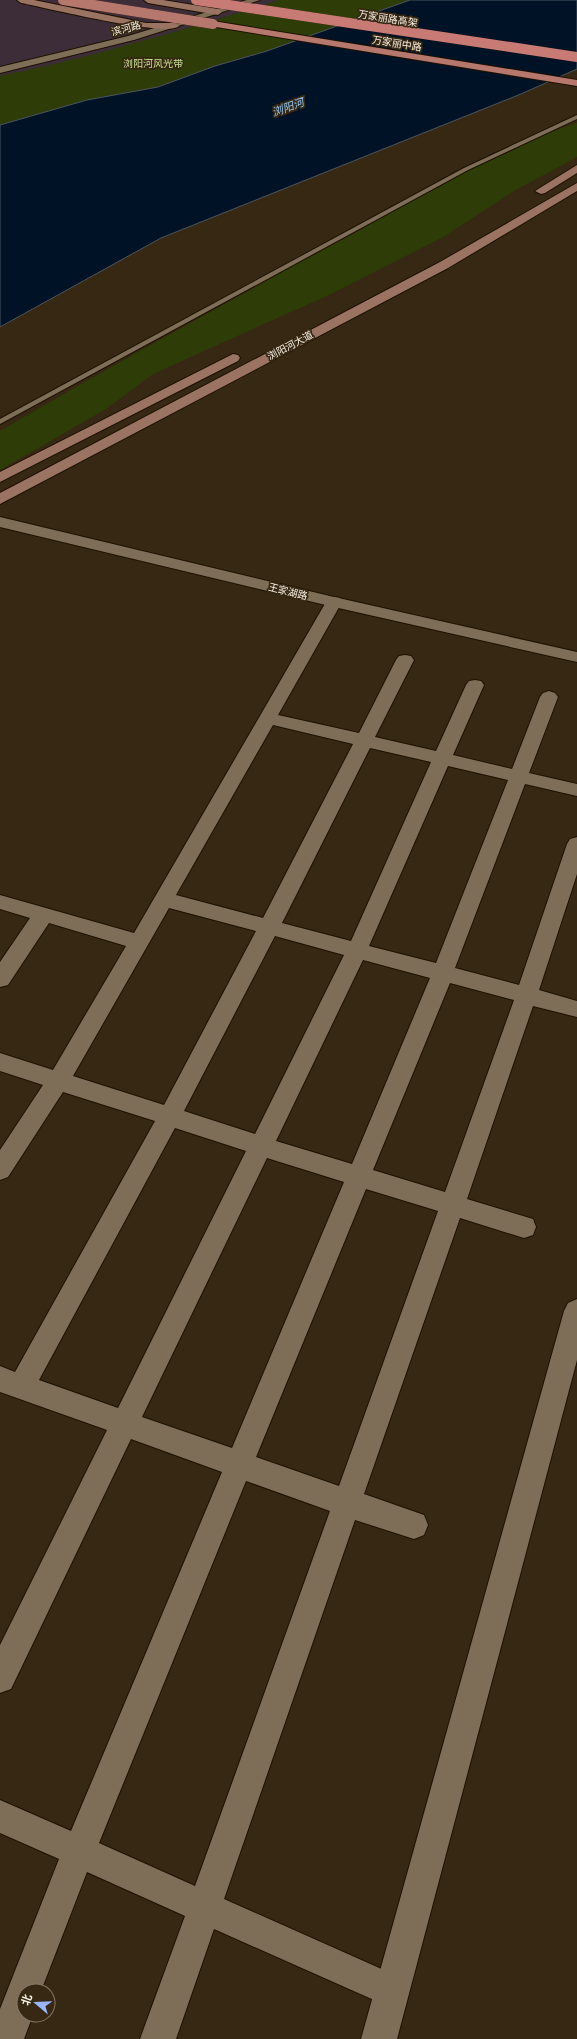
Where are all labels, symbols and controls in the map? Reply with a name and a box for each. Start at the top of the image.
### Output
street label: 万家丽路高架 [357,8,418,30]
street label: 滨河路 [110,19,142,39]
street label: 万家丽中路 [371,34,422,54]
park label: 浏阳河风光带 [123,58,183,70]
water label: 浏阳河 [270,95,308,119]
street label: 浏阳河大道 [266,329,315,363]
street label: 王家湖路 [267,581,309,603]
north arrow [16,1983,56,2023]
text: 北 [19,1993,35,2007]

